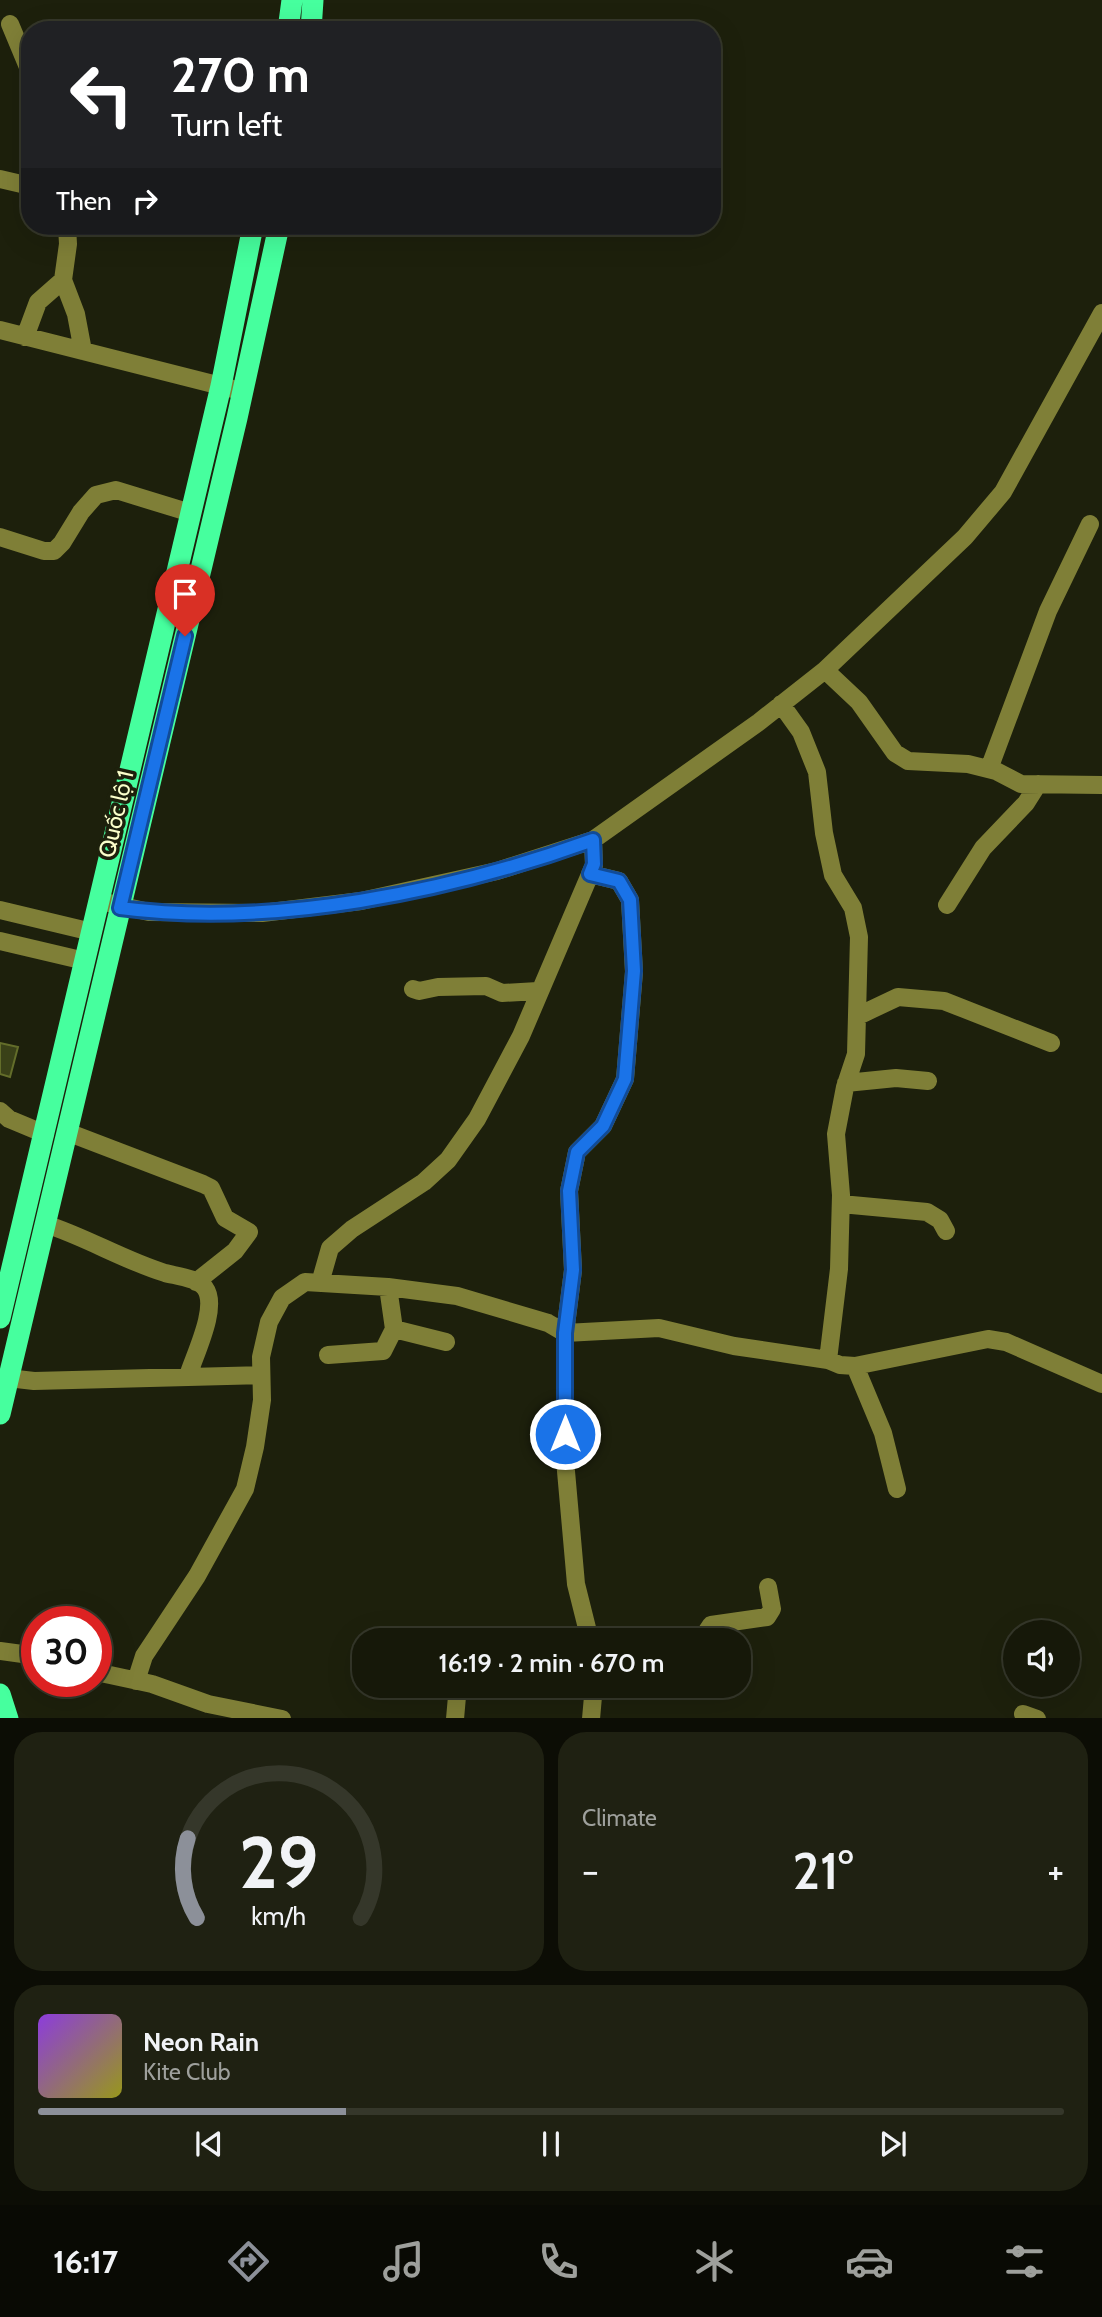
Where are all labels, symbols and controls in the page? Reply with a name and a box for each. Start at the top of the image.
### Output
text: 270 m [171,45,310,104]
icon: left [56,49,147,140]
text: Turn left [171,105,282,144]
icon: right [126,182,164,220]
text: Then [56,185,112,217]
pin [155,564,215,636]
icon: arrive [166,575,204,613]
street label: Quốc lộ 1 [92,768,140,860]
position arrow [528,1397,602,1471]
speed limit sign: 30 [21,1606,112,1697]
map controls [1003,1620,1080,1697]
button: sound [1003,1620,1080,1697]
text: 16:19 · 2 min · 670 m [439,1647,664,1679]
text: Climate [582,1804,657,1832]
text: 29 [239,1818,319,1906]
text: 21° [793,1839,853,1902]
text: − [582,1847,599,1894]
text: + [1047,1847,1064,1894]
text: km/h [252,1900,306,1930]
text: Neon Rain [143,2026,259,2058]
text: Kite Club [143,2058,230,2086]
icon: previous [190,2125,228,2163]
icon: pause [532,2125,570,2163]
icon: next [874,2125,912,2163]
icon: directions [224,2237,273,2286]
icon: music [379,2237,428,2286]
icon: phone [534,2237,583,2286]
icon: climate [690,2237,739,2286]
icon: car [845,2237,894,2286]
icon: filters [1000,2237,1049,2286]
text: 16:17 [53,2242,118,2281]

